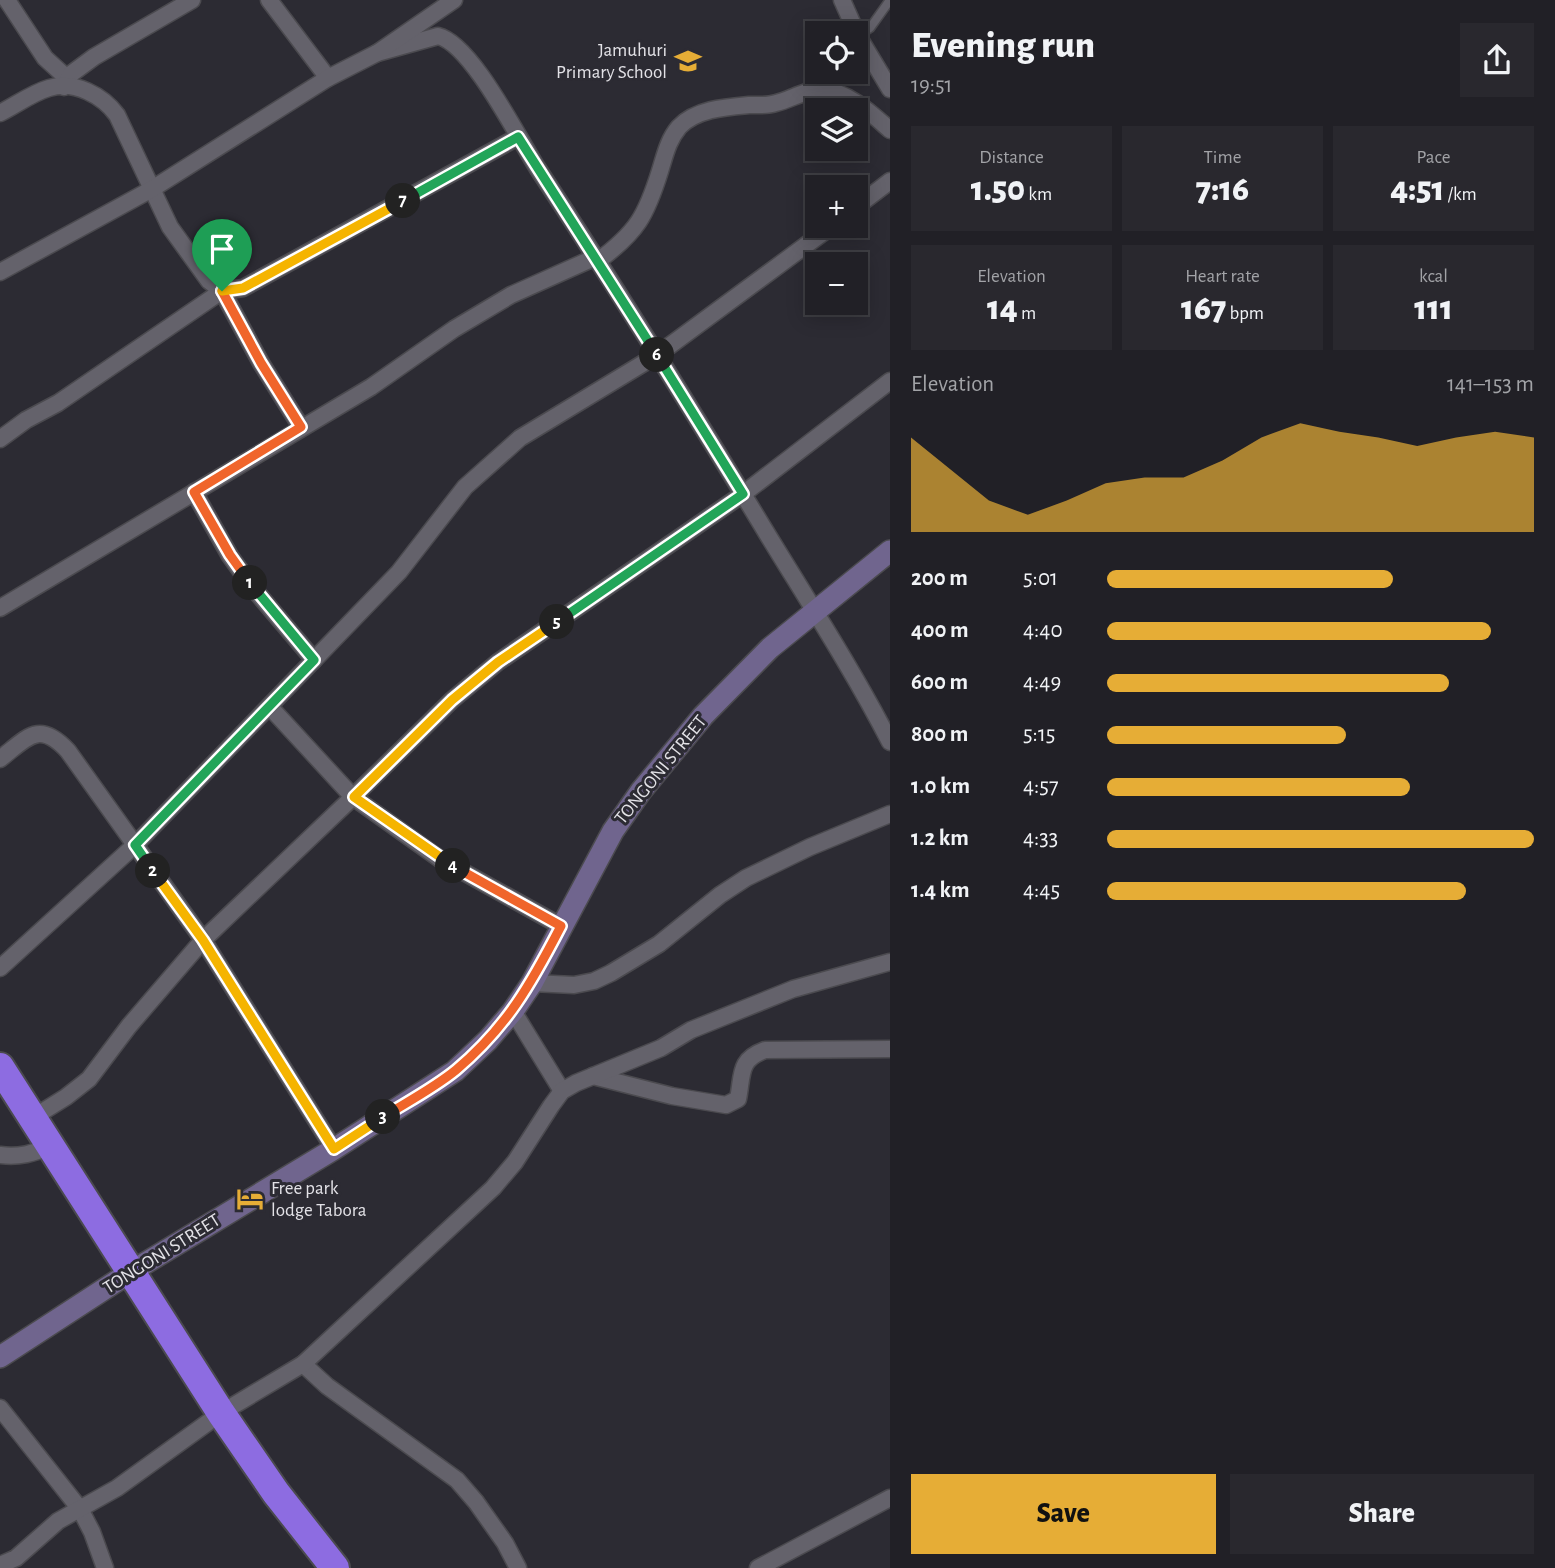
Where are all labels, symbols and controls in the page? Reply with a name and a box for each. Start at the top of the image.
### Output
map controls [805,21,868,315]
button: locate [805,21,868,84]
button: share [1460,23,1534,97]
text: Evening run [911,27,1095,65]
place label: Jamuhuri Primary School [556,41,667,82]
school or university icon: Jamuhuri Primary School [673,46,703,76]
text: 19:51 [911,74,953,97]
button: layers [805,98,868,161]
text: Distance [979,148,1044,167]
text: Time [1204,148,1241,167]
text: Pace [1416,148,1451,167]
text: 1.50 [971,172,1025,207]
text: 7:16 [1196,172,1249,207]
text: 4:51 [1390,172,1444,207]
button: + [805,175,868,238]
pin: 7 [386,184,420,218]
text: km [1025,185,1052,204]
text: /km [1444,185,1477,204]
text: 7 [398,191,407,210]
pin [192,219,252,291]
icon: arrive [203,230,241,268]
button: − [805,252,868,315]
text: Elevation [977,267,1046,286]
text: Heart rate [1185,267,1260,286]
text: kcal [1419,267,1448,286]
text: 14 [987,291,1018,326]
text: 167 [1181,291,1226,326]
text: 111 [1414,291,1453,326]
text: m [1018,304,1036,323]
text: bpm [1226,304,1264,323]
pin: 6 [640,338,674,372]
text: 6 [652,345,661,364]
text: Elevation [911,373,994,396]
text: 141–153 m [1447,373,1534,396]
pin: 1 [232,566,268,600]
text: 200 m [911,567,968,590]
text: 5:01 [1023,567,1058,590]
text: 1 [246,573,253,592]
pin: 5 [540,604,574,640]
text: 5 [552,612,561,631]
text: 400 m [911,619,969,642]
text: 4:40 [1023,619,1063,642]
text: 600 m [911,671,968,694]
text: 4:49 [1023,671,1061,694]
street label: TONGONI STREET [611,712,711,828]
text: 800 m [911,723,968,746]
text: 5:15 [1023,723,1055,746]
text: 1.0 km [911,775,970,798]
text: 4:57 [1023,775,1059,798]
text: 1.2 km [911,827,969,850]
text: 4:33 [1023,827,1058,850]
pin: 4 [435,848,470,884]
pin: 2 [136,854,170,888]
text: 4 [448,856,457,875]
text: 2 [148,861,157,880]
text: 1.4 km [911,879,970,902]
text: 4:45 [1023,879,1060,902]
pin: 3 [366,1100,400,1134]
text: 3 [378,1107,387,1126]
place label: Free park lodge Tabora [271,1179,367,1220]
hotel icon: Free park lodge Tabora [235,1184,265,1214]
street label: TONGONI STREET [100,1210,224,1298]
button: Save [911,1474,1216,1554]
button: Share [1230,1474,1534,1554]

